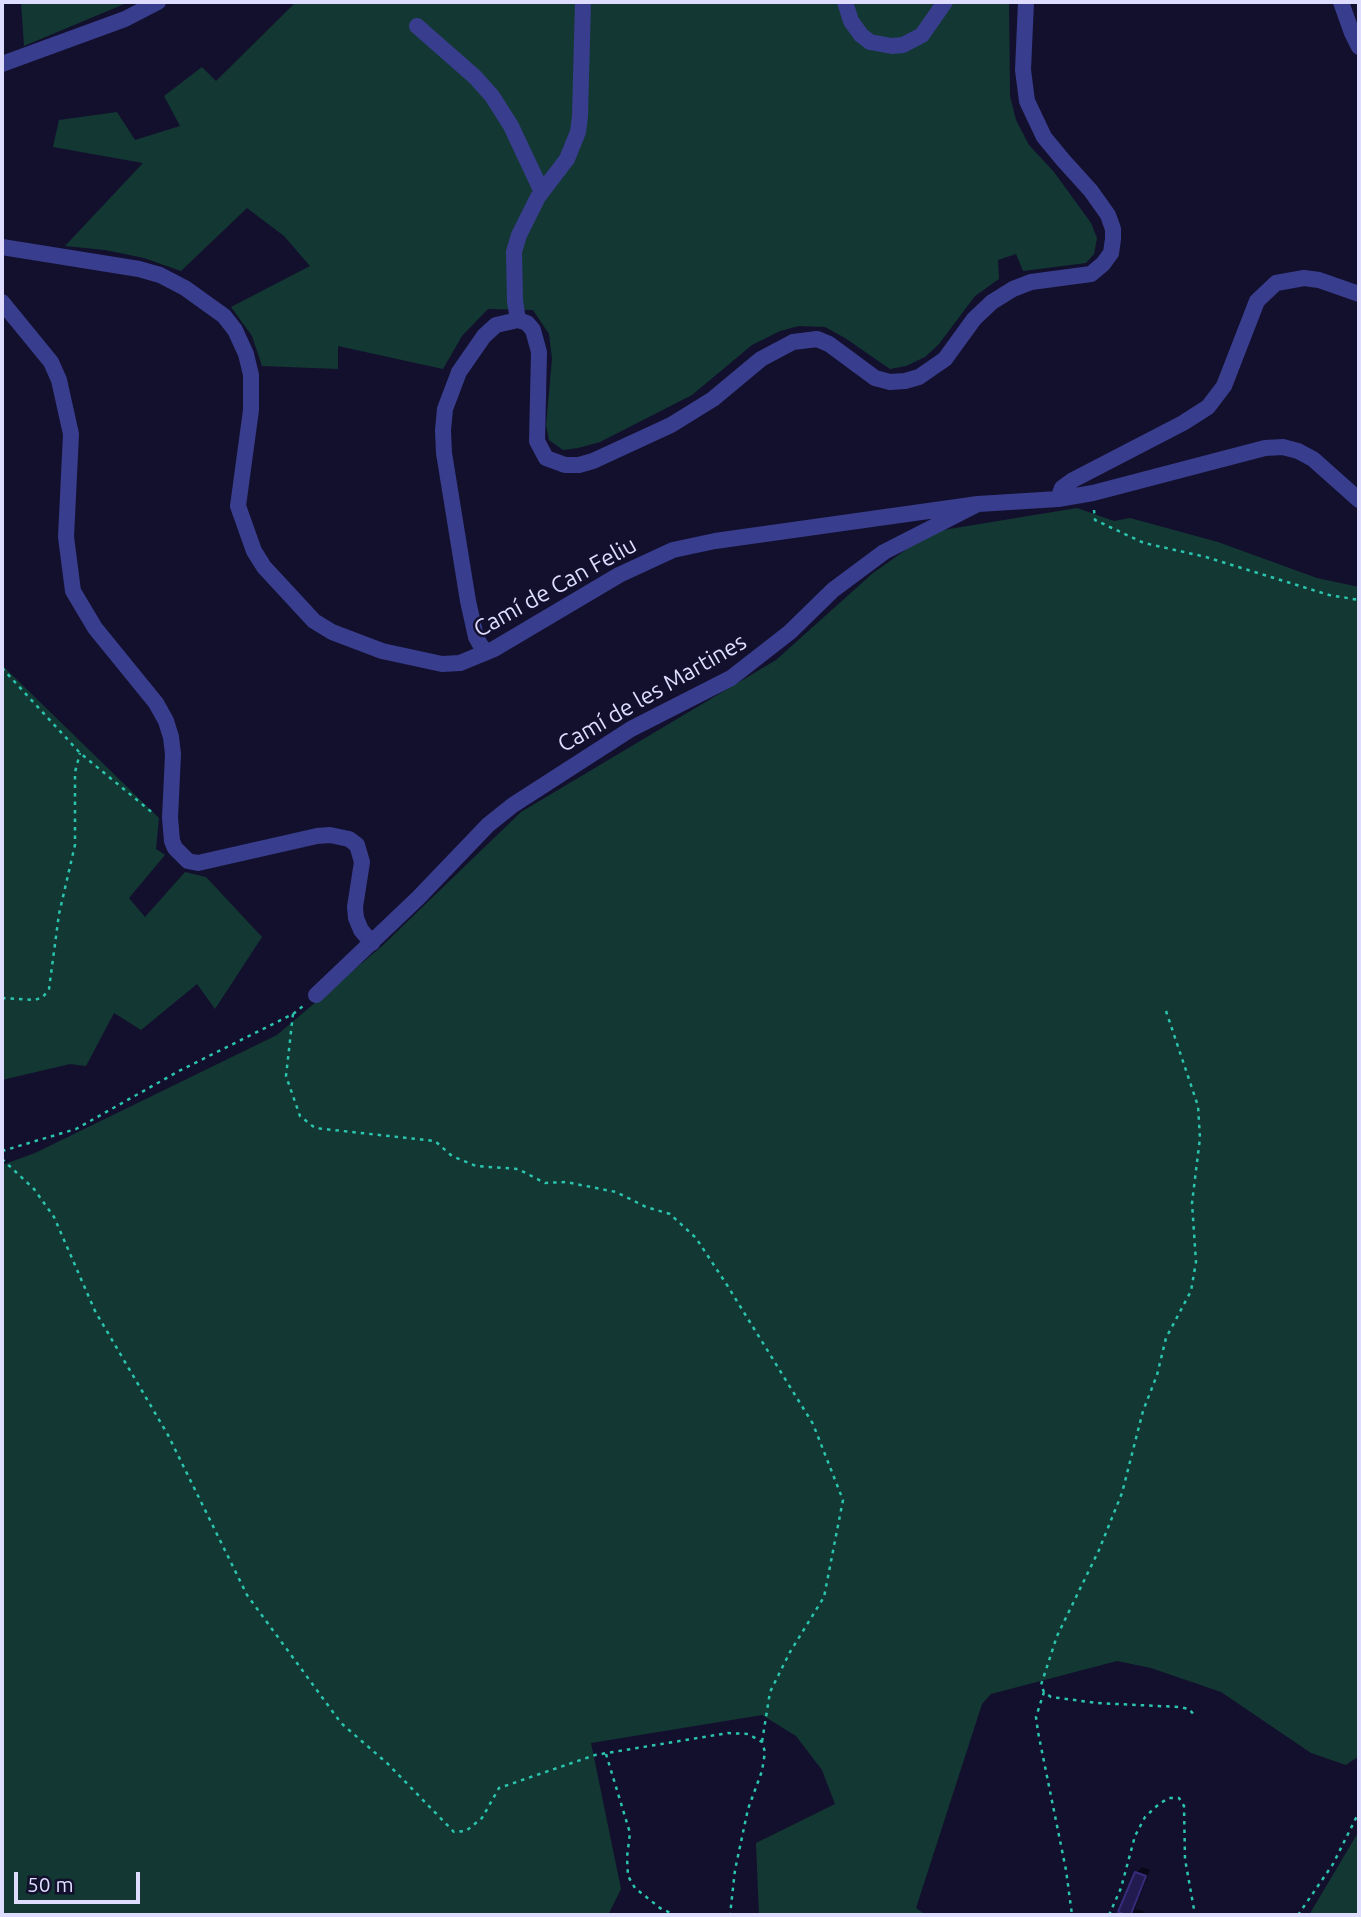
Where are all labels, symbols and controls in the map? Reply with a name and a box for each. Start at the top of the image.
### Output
street label: Camí de Can Feliu [469,531,641,643]
street label: Camí de les Martines [553,628,751,758]
scale bar [18,1857,144,1901]
text: 50 m [27,1872,74,1896]

